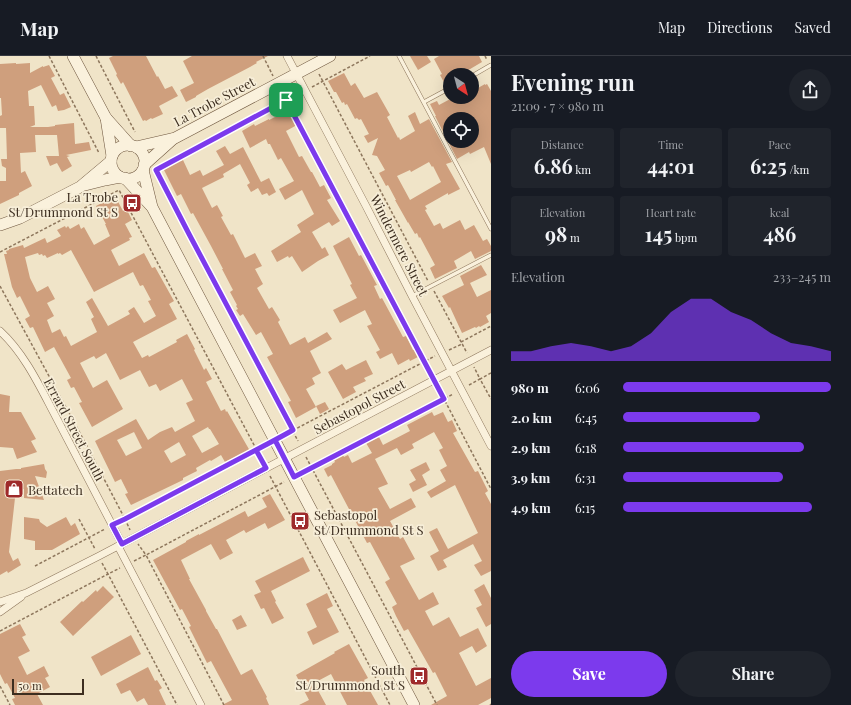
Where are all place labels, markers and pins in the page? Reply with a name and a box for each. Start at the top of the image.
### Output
pin [269,83,303,117]
place label: La Trobe St/Drummond St S [8,188,118,220]
bus stop icon: La Trobe St/Drummond St S [121,192,143,214]
shop icon: Bettatech [3,478,25,500]
place label: Bettatech [28,481,83,498]
place label: Sebastopol St/Drummond St S [314,506,424,538]
bus stop icon: Sebastopol St/Drummond St S [289,510,311,532]
place label: South St/Drummond St S [295,661,405,693]
bus stop icon: South St/Drummond St S [408,665,430,687]

